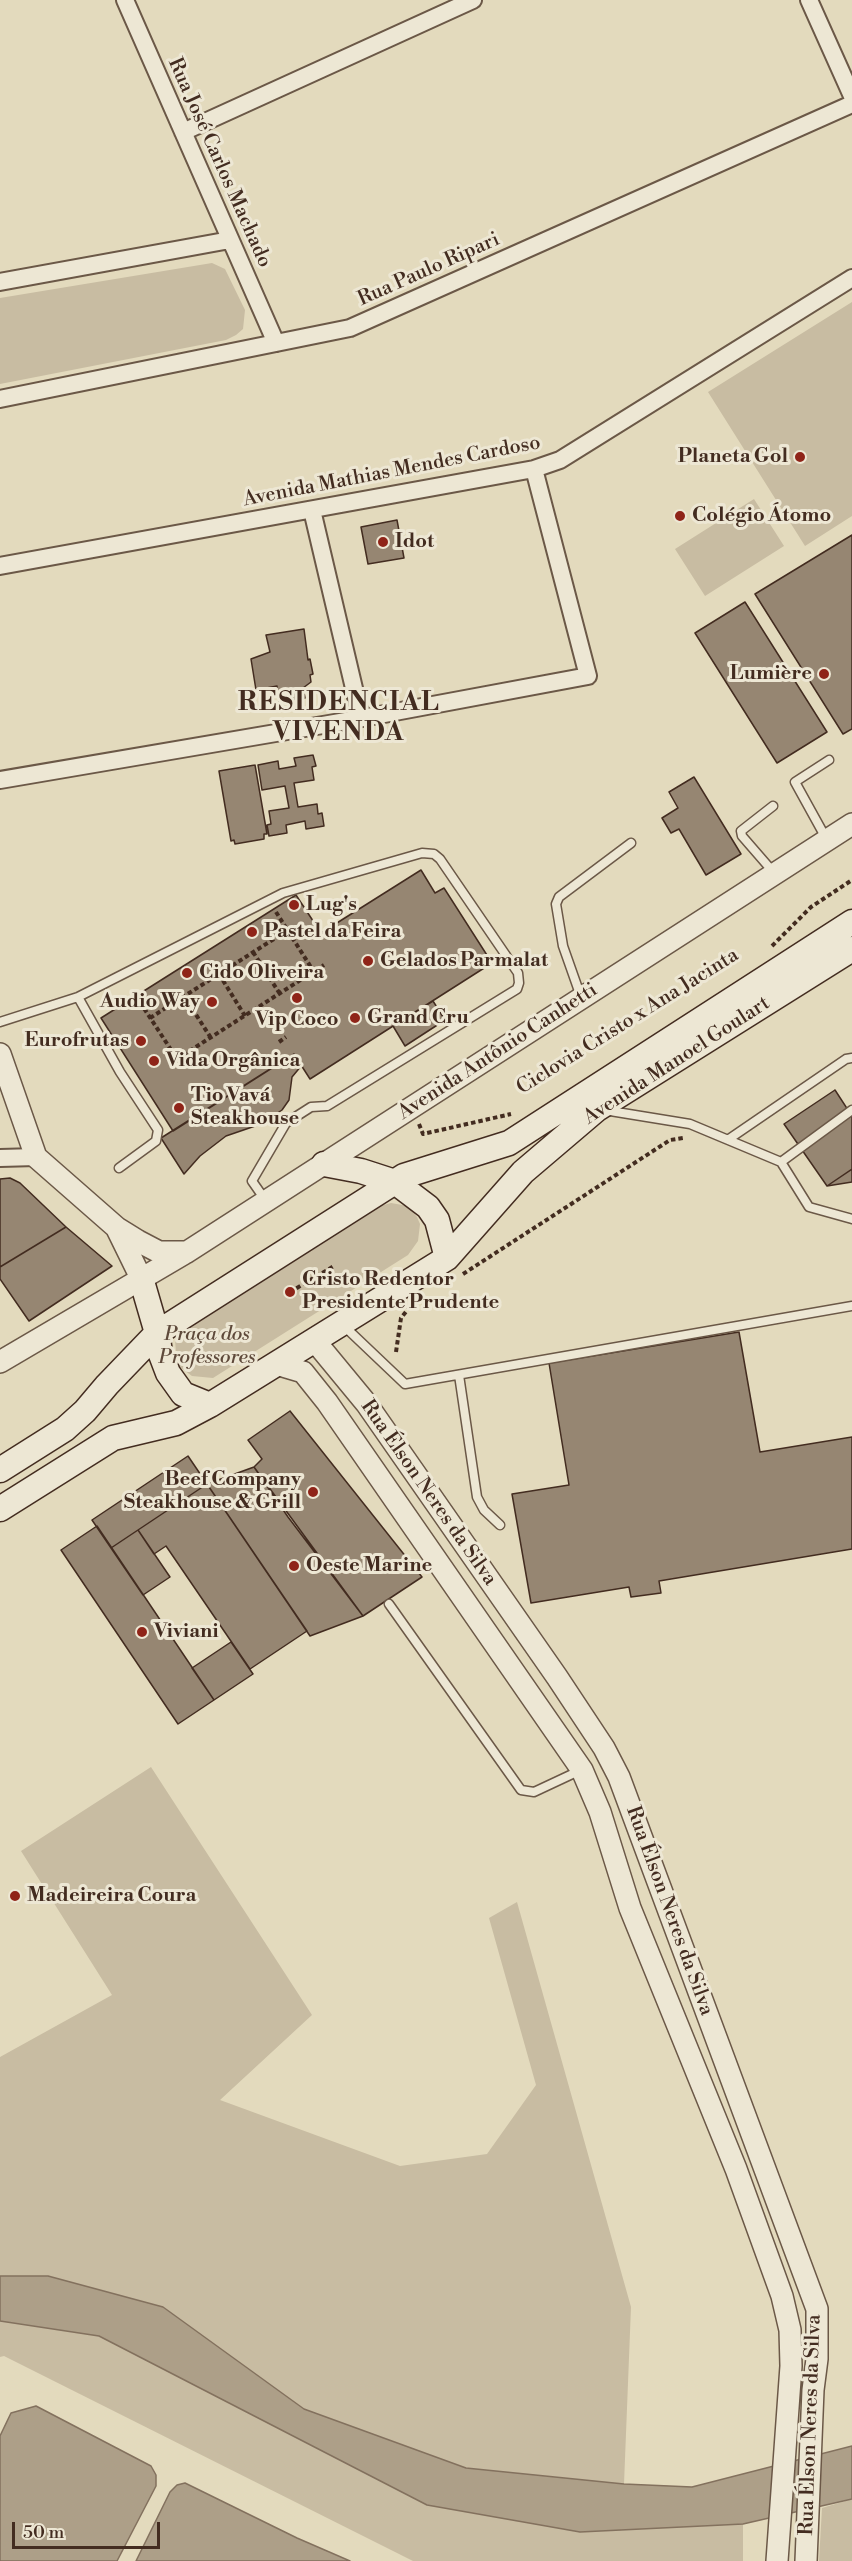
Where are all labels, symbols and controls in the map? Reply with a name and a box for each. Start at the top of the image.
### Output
street label: Rua José Carlos Machado [162,55,276,271]
street label: Rua Paulo Ripari [354,228,504,312]
street label: Avenida Mathias Mendes Cardoso [241,431,543,513]
place label: Planeta Gol [678,445,788,469]
marker: Planeta Gol [793,450,807,464]
place label: Colégio Átomo [692,504,831,528]
marker: Colégio Átomo [673,509,687,523]
place label: Idot [395,530,434,554]
marker: Idot [376,535,390,549]
place label: Lumière [730,662,812,686]
marker: Lumière [817,667,831,681]
district label: RESIDENCIAL VIVENDA [238,688,440,750]
place label: Lug's [306,893,357,917]
marker: Lug's [287,898,301,912]
place label: Pastel da Feira [264,920,401,944]
marker: Pastel da Feira [245,925,259,939]
street label: Ciclovia Cristo x Ana Jacinta [513,944,743,1100]
place label: Gelados Parmalat [380,949,548,973]
marker: Gelados Parmalat [361,954,375,968]
place label: Cido Oliveira [199,961,324,985]
marker: Cido Oliveira [180,966,194,980]
street label: Avenida Antônio Canhetti [394,979,602,1125]
place label: Audio Way [100,990,200,1014]
marker: Vip Coco [290,991,304,1005]
street label: Avenida Manoel Goulart [579,992,775,1130]
marker: Audio Way [205,995,219,1009]
place label: Grand Cru [367,1006,469,1030]
place label: Vip Coco [255,1008,339,1032]
marker: Grand Cru [348,1011,362,1025]
place label: Eurofrutas [25,1029,129,1053]
marker: Eurofrutas [134,1034,148,1048]
place label: Vida Orgânica [166,1049,300,1073]
marker: Vida Orgânica [147,1054,161,1068]
place label: Tio Vavá Steakhouse [191,1084,299,1131]
marker: Tio Vavá Steakhouse [172,1101,186,1115]
place label: Cristo Redentor Presidente Prudente [302,1268,499,1315]
marker: Cristo Redentor Presidente Prudente [283,1285,297,1299]
park label: Praça dos Professores [159,1323,255,1370]
street label: Rua Élson Neres da Silva [355,1396,501,1590]
place label: Beef Company Steakhouse & Grill [124,1468,301,1515]
marker: Beef Company Steakhouse & Grill [306,1485,320,1499]
place label: Oeste Marine [306,1554,432,1578]
marker: Oeste Marine [287,1559,301,1573]
place label: Viviani [154,1620,219,1644]
marker: Viviani [135,1625,149,1639]
street label: Rua Élson Neres da Silva [620,1803,718,2019]
place label: Madeireira Coura [27,1884,196,1908]
marker: Madeireira Coura [8,1889,22,1903]
street label: Rua Élson Neres da Silva [795,2314,827,2536]
scale bar [15,2510,164,2548]
text: 50 m [23,2521,64,2544]

